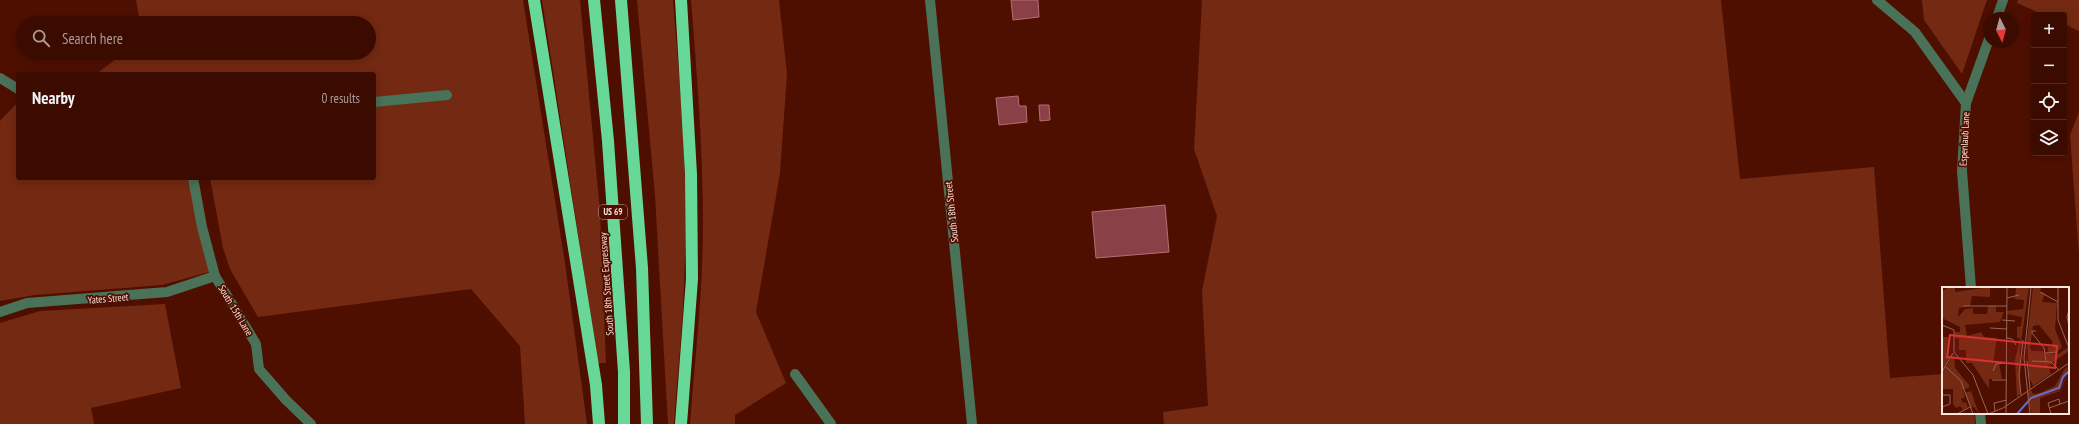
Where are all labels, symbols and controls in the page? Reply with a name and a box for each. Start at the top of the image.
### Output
north arrow [1983,12,2019,48]
map controls [2031,12,2067,156]
button: + [2031,12,2067,48]
search box [16,16,376,60]
icon: search [30,27,52,49]
text: Search here [62,29,123,48]
button: − [2031,48,2067,84]
button: locate [2031,84,2067,120]
text: Nearby [32,87,75,109]
text: 0 results [321,90,360,107]
street label: Espenlaub Lane [1957,112,1972,166]
button: layers [2031,120,2067,156]
street label: South 18th Street [942,181,961,243]
road number: US 69 [599,205,627,219]
street label: South 18th Street Expressway [596,232,617,336]
street label: South 15th Lane [215,282,256,338]
inset map [1942,287,2069,414]
street label: Yates Street [87,290,129,307]

